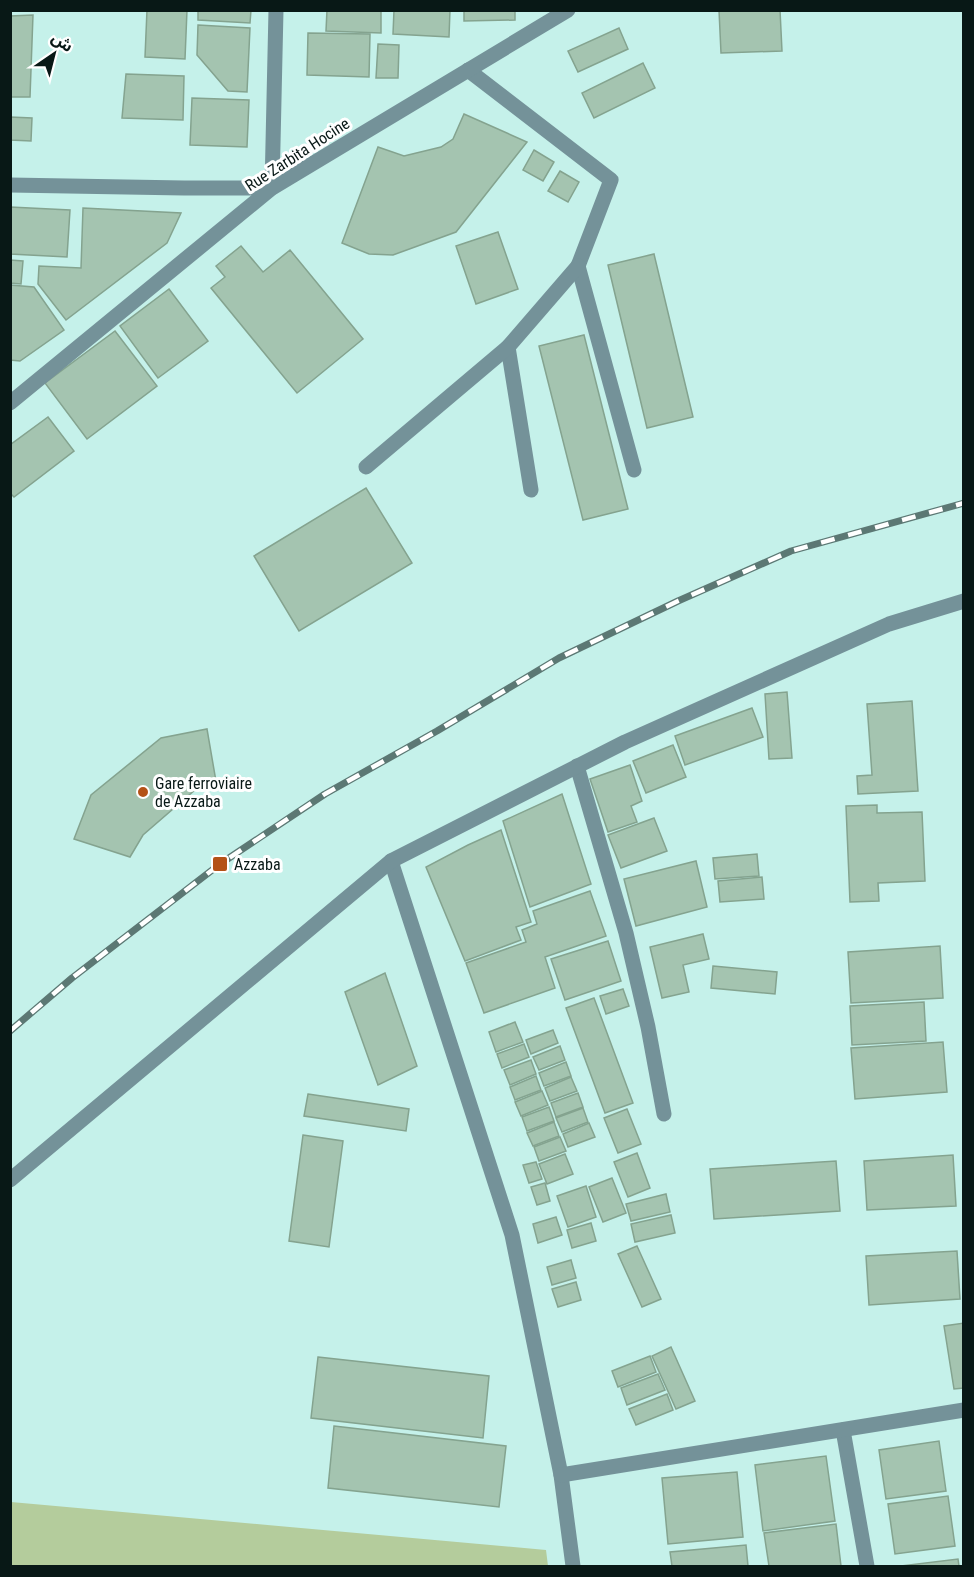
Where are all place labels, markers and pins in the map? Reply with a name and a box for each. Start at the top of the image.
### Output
place label: Gare ferroviaire de Azzaba [155,774,252,811]
marker: Gare ferroviaire de Azzaba [136,785,150,799]
marker: Azzaba [211,855,229,873]
place label: Azzaba [234,855,281,874]

